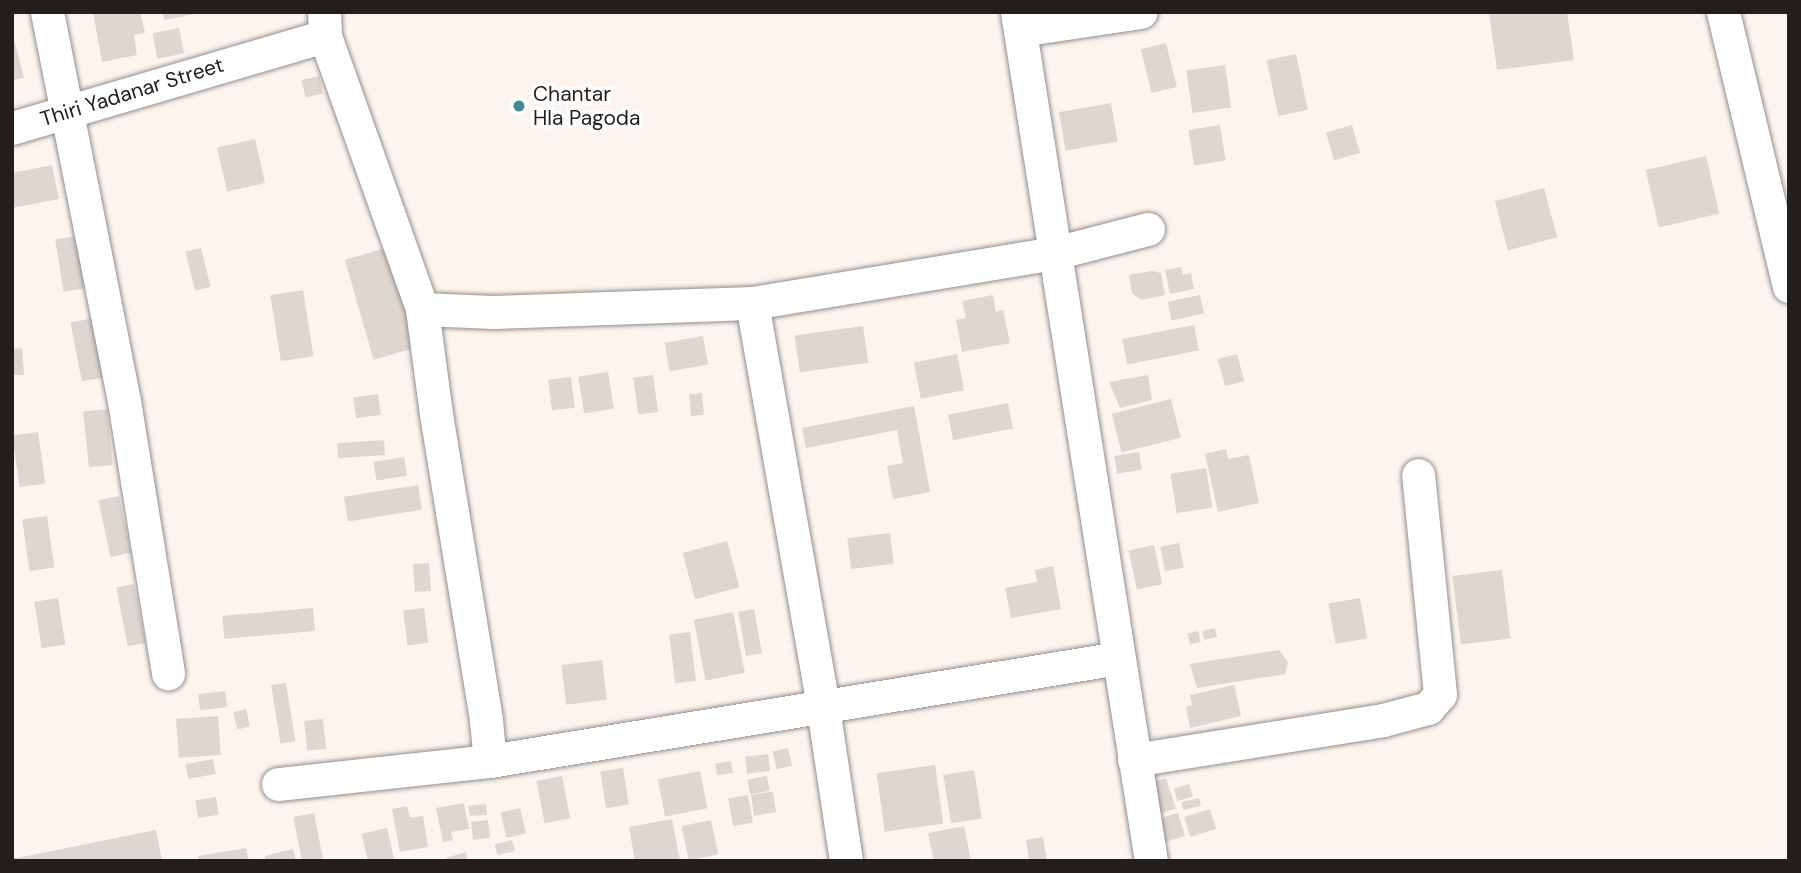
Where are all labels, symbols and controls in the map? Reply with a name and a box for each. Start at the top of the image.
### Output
street label: Thiri Yadanar Street [37,52,227,132]
place label: Chantar Hla Pagoda [533,81,640,131]
marker: Chantar Hla Pagoda [511,98,527,114]

